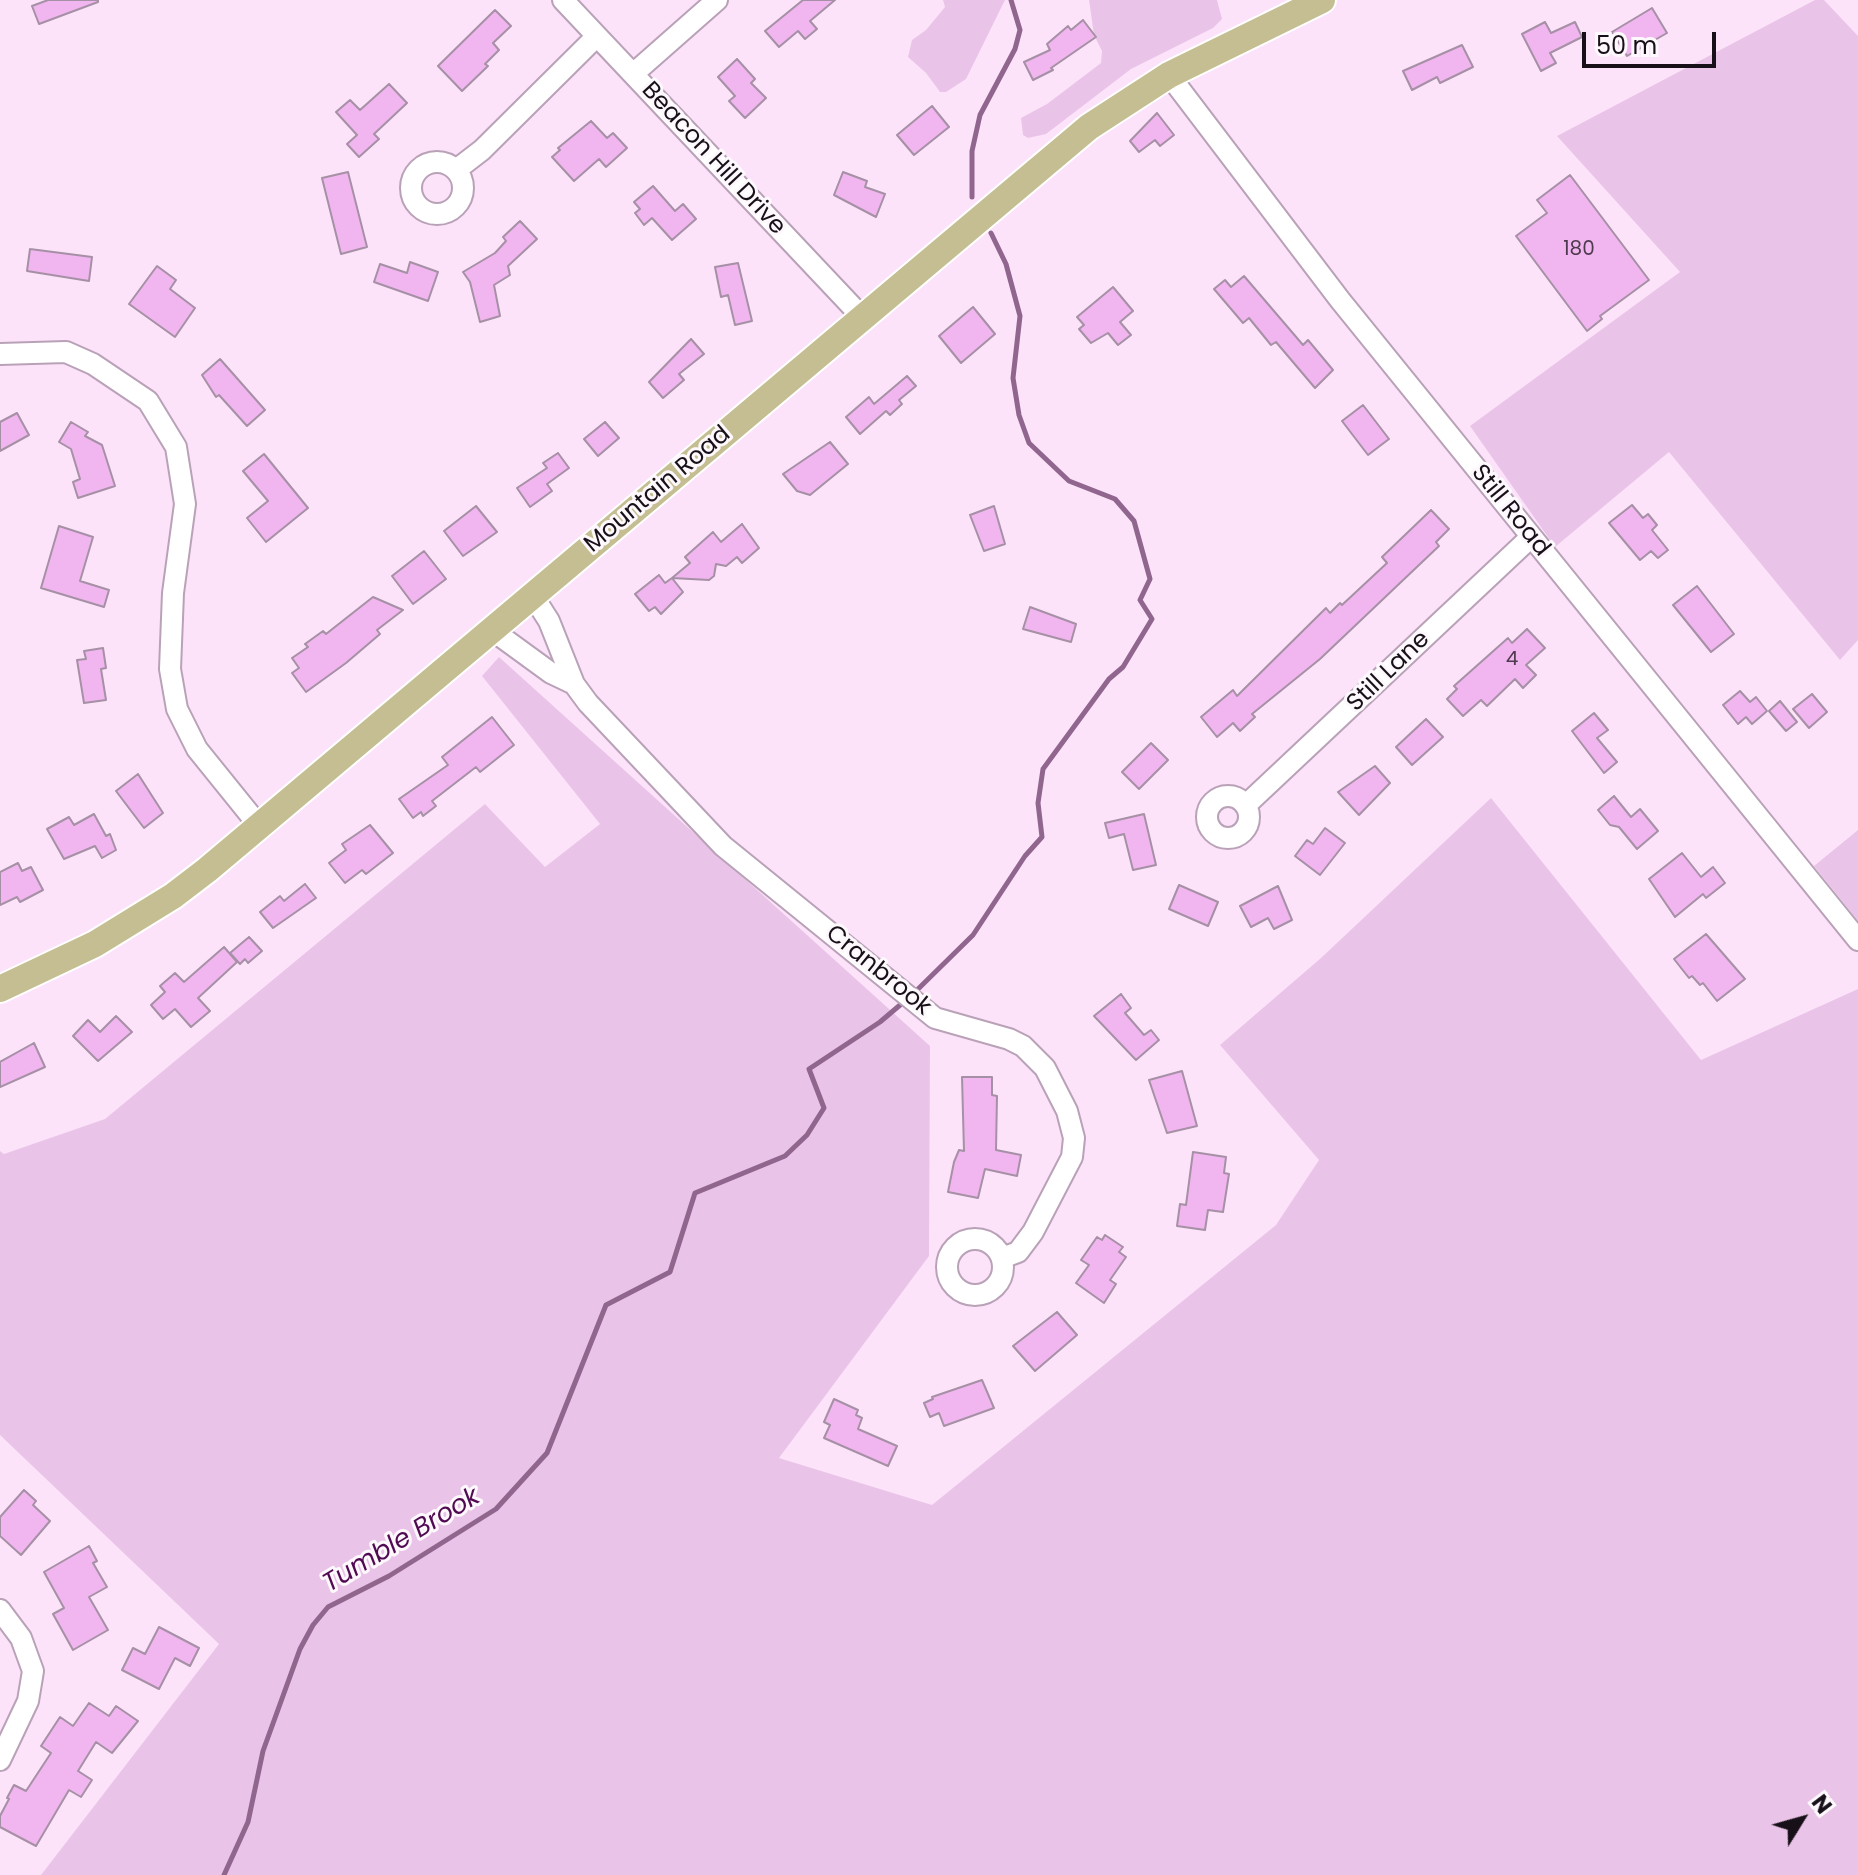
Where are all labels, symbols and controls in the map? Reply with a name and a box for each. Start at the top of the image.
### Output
scale bar [1586,16,1720,66]
text: 50 m [1596,29,1657,62]
street label: Beacon Hill Drive [635,77,791,241]
house number: 180 [1563,238,1595,262]
street label: Mountain Road [579,421,737,559]
street label: Still Road [1464,459,1556,563]
street label: Still Lane [1342,626,1436,718]
house number: 4 [1506,648,1518,672]
street label: Cranbrook [819,920,937,1022]
water label: Tumble Brook [318,1482,486,1600]
north arrow [1762,1779,1842,1859]
text: N [1804,1788,1839,1820]

